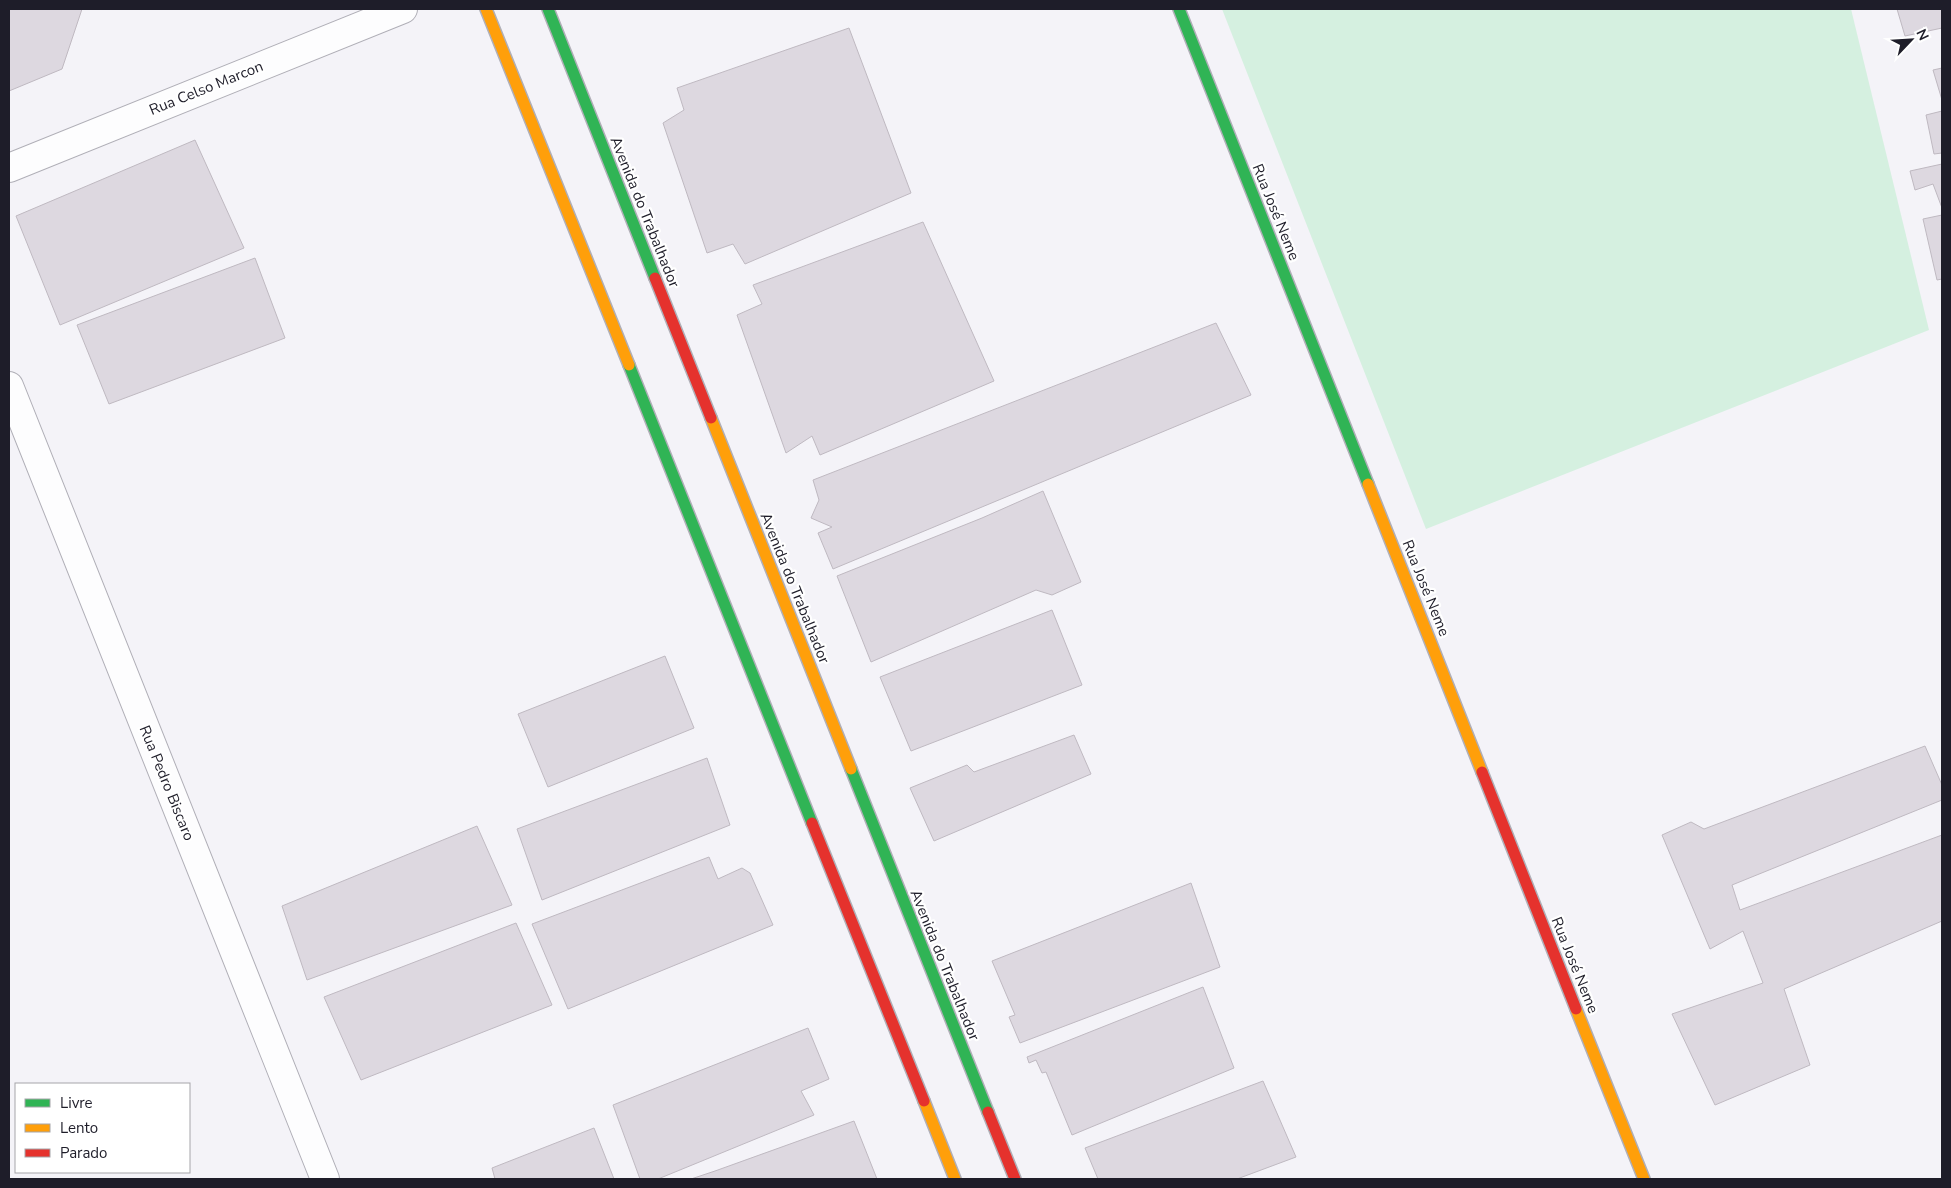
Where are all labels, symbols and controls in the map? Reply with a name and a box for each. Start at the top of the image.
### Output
north arrow [1886,15,1936,65]
text: N [1912,26,1933,43]
street label: Rua Celso Marcon [146,56,266,120]
street label: Avenida do Trabalhador [606,134,685,291]
street label: Rua José Neme [1248,161,1304,263]
street label: Avenida do Trabalhador [756,510,835,667]
street label: Rua José Neme [1398,537,1454,639]
street label: Rua Pedro Biscaro [135,722,199,844]
street label: Avenida do Trabalhador [906,887,985,1044]
street label: Rua José Neme [1547,914,1603,1016]
legend [15,1083,190,1173]
text: Livre [60,1093,93,1113]
text: Lento [60,1118,98,1138]
text: Parado [60,1143,107,1163]

